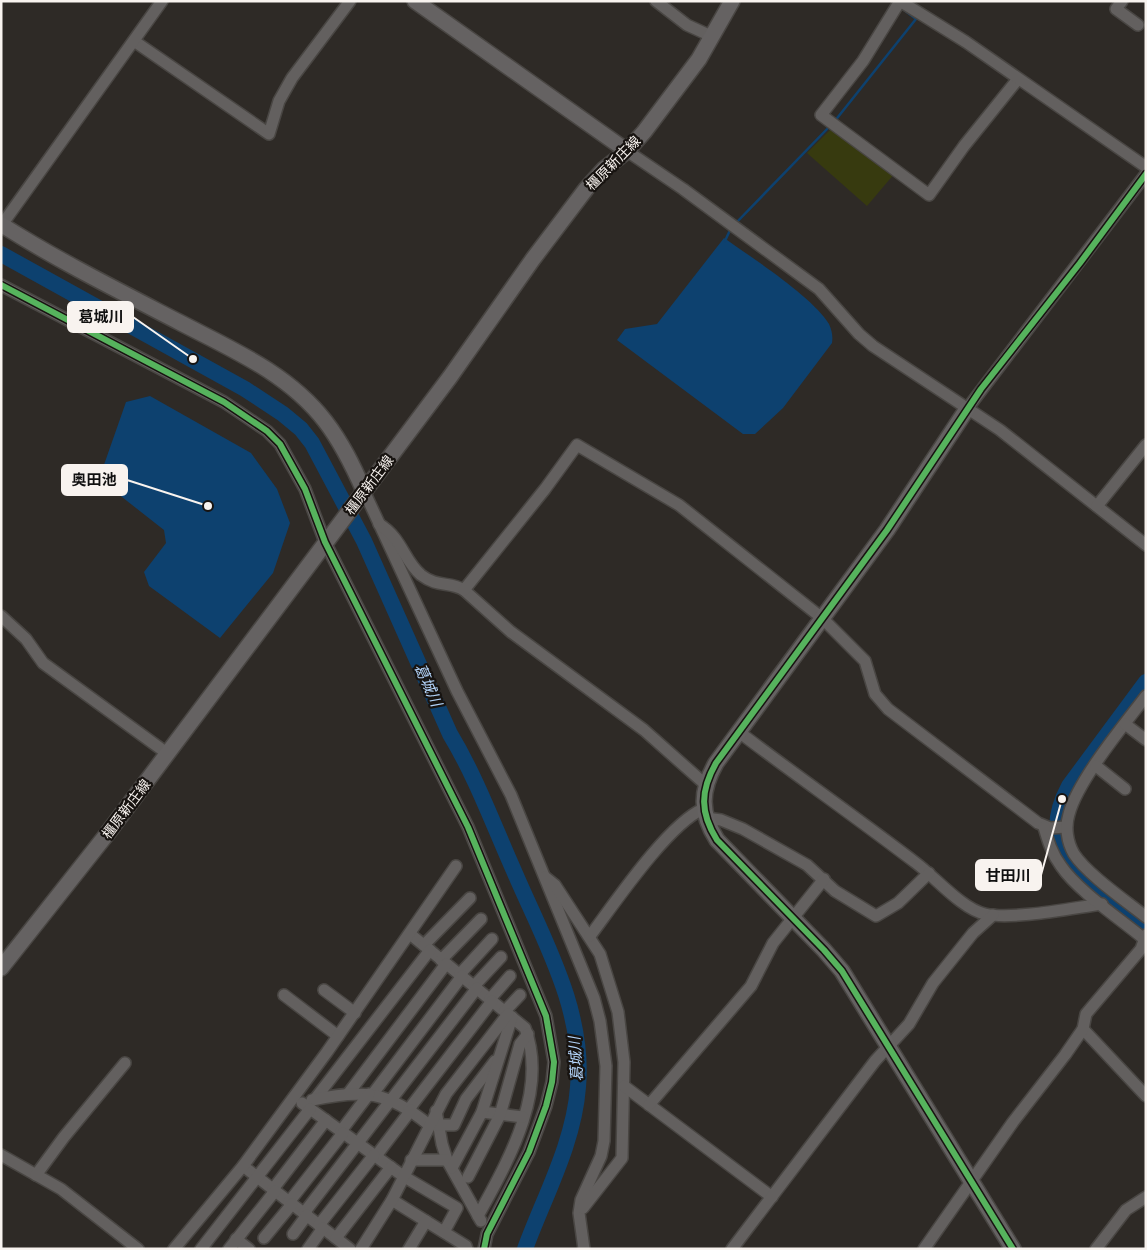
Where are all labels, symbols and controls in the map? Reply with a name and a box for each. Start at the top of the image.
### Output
street label: 橿原新庄線 [583,133,643,193]
callout: 葛城川 [68,302,133,332]
text: 葛城川 [78,308,124,325]
street label: 橿原新庄線 [342,452,396,518]
callout: 奥田池 [62,465,127,495]
text: 奥田池 [71,471,117,488]
water label: 葛城川 [412,661,446,711]
street label: 橿原新庄線 [99,776,153,842]
callout: 甘田川 [976,860,1041,890]
text: 甘田川 [985,867,1031,884]
water label: 葛城川 [565,1034,586,1082]

